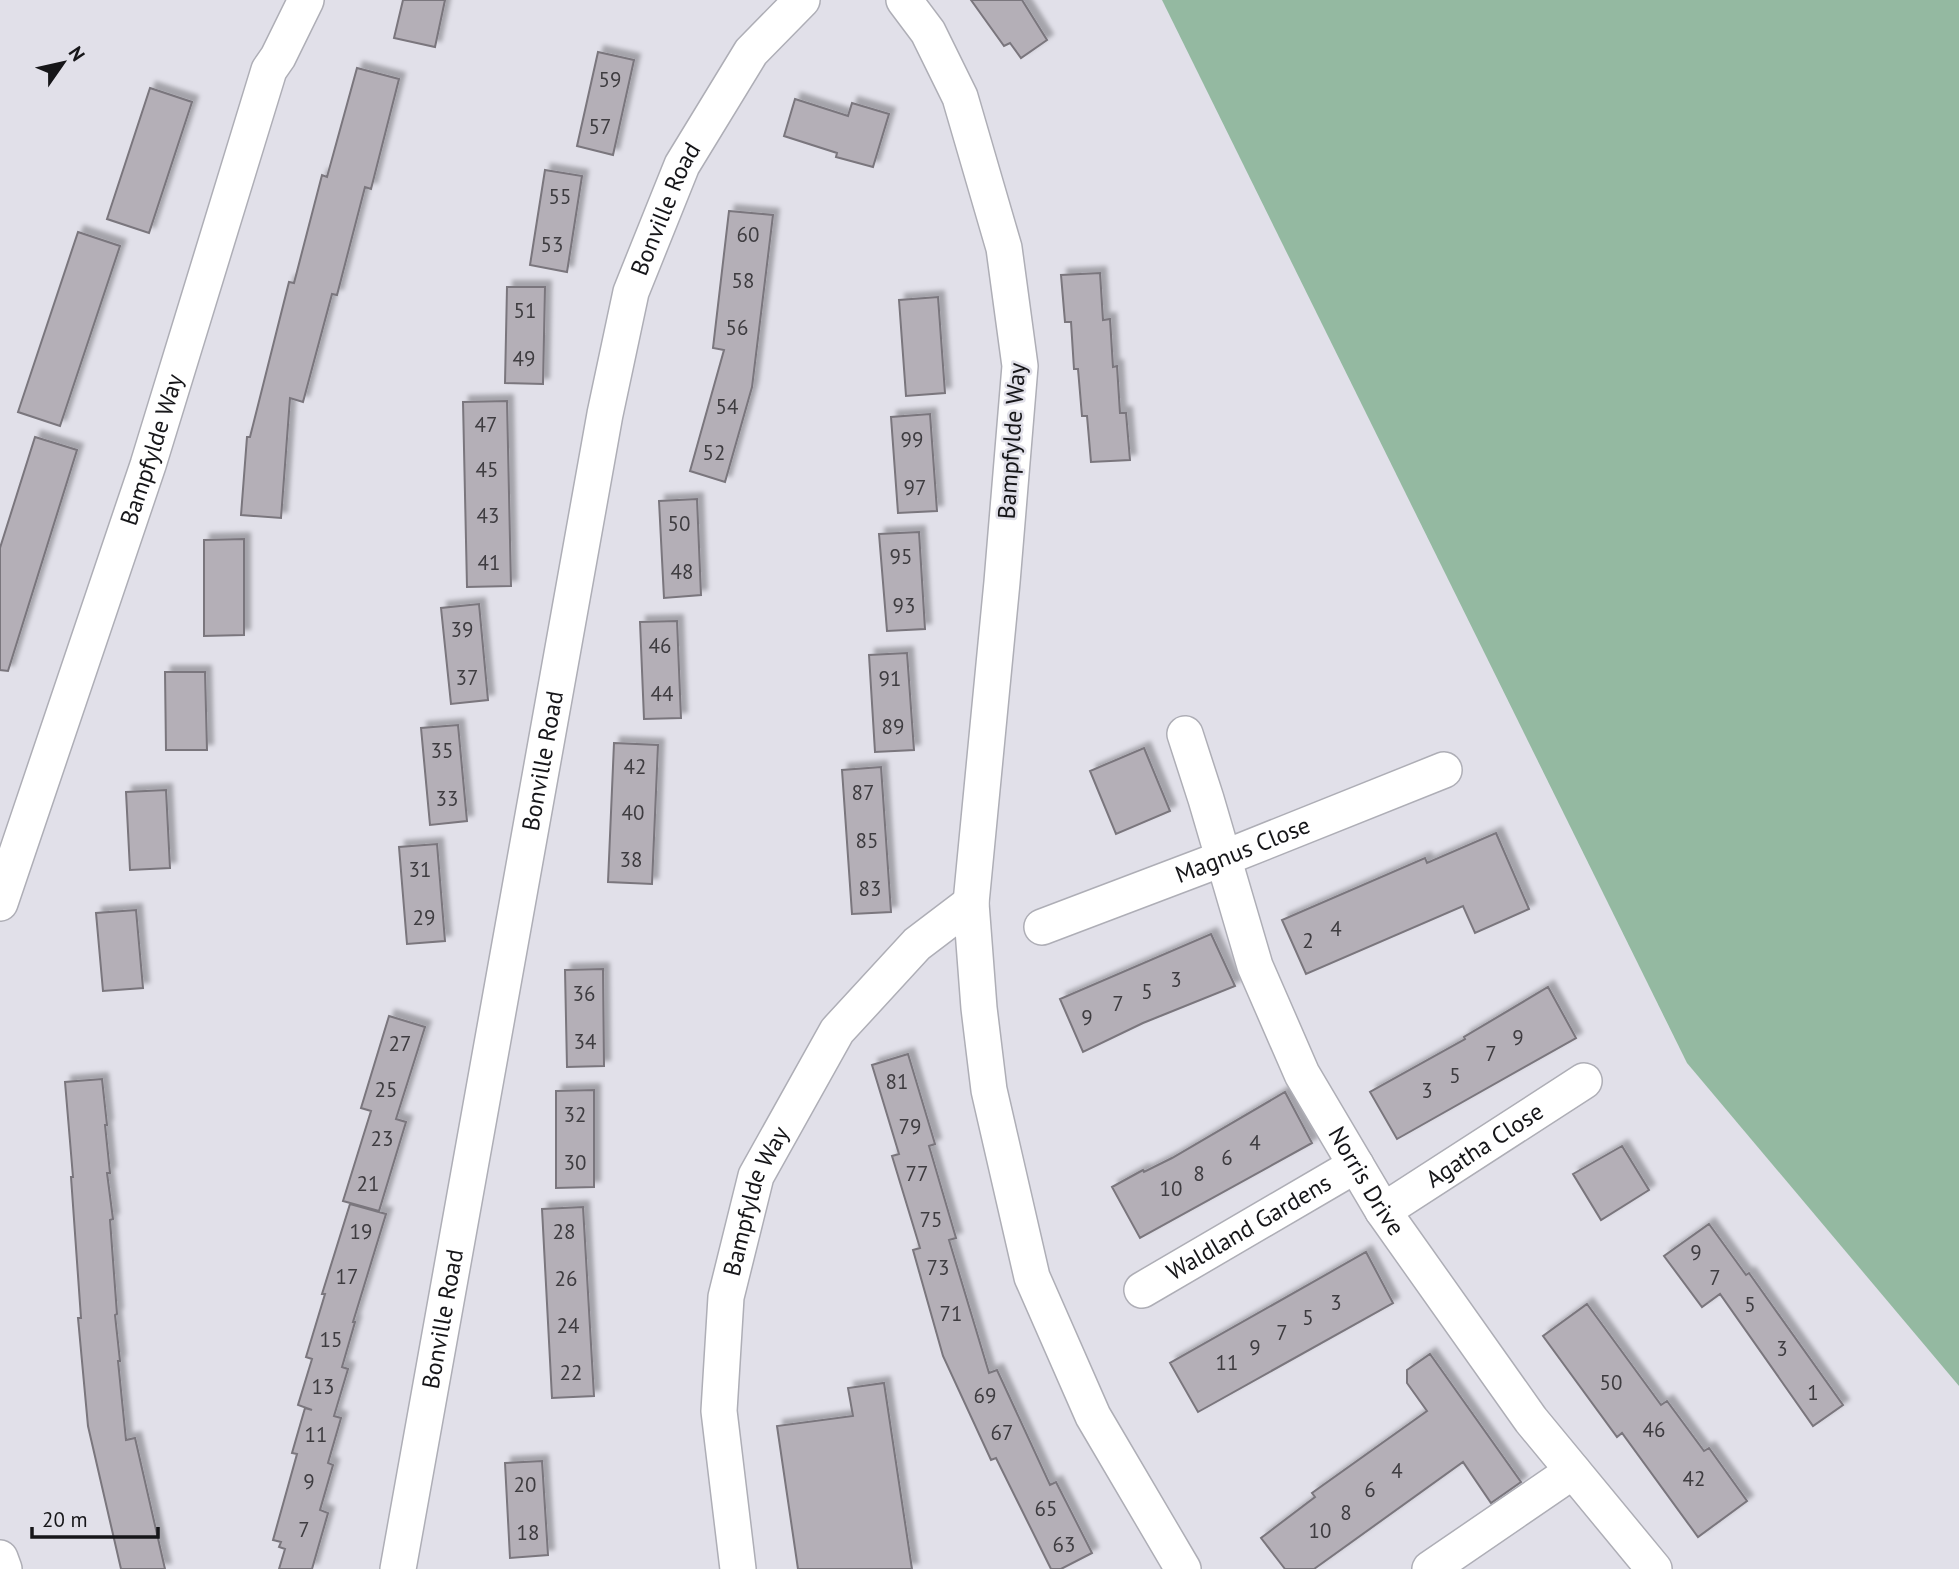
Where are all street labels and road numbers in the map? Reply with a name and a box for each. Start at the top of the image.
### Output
street label: Bonville Road [623,136,707,280]
street label: Bampfylde Way [991,362,1032,520]
street label: Bampfylde Way [113,370,190,529]
street label: Bonville Road [515,688,570,833]
street label: Magnus Close [1171,809,1315,890]
street label: Agatha Close [1420,1095,1549,1194]
street label: Bampfylde Way [716,1121,796,1279]
street label: Norris Drive [1322,1121,1412,1242]
street label: Waldland Gardens [1161,1167,1337,1287]
street label: Bonville Road [415,1246,470,1391]

